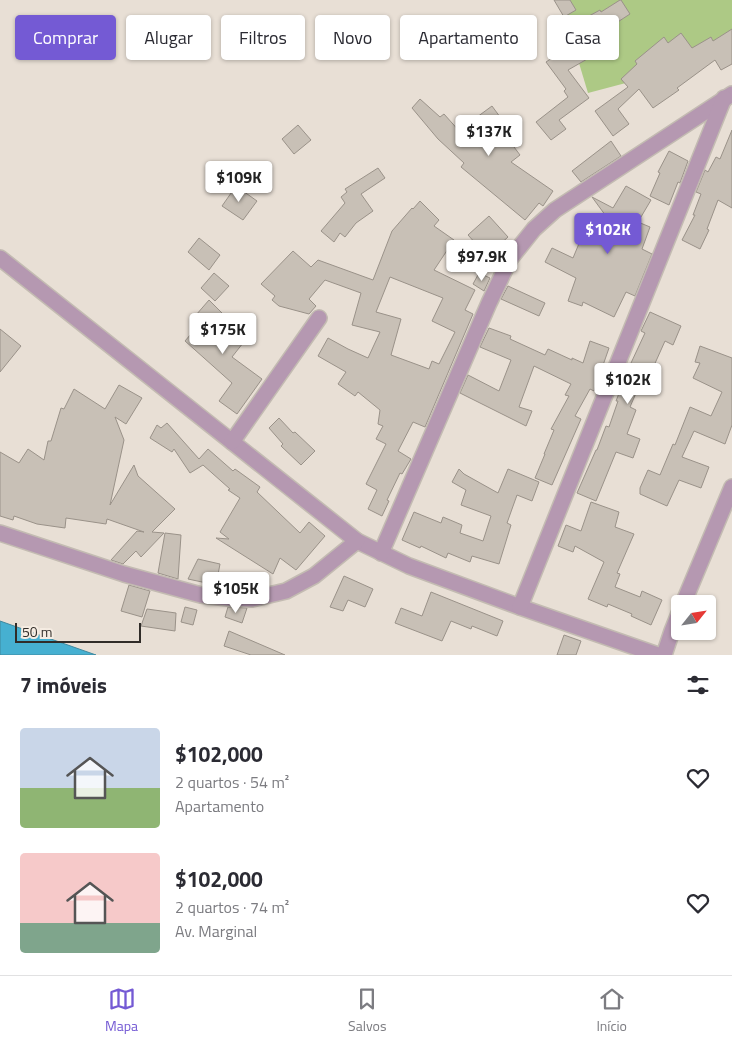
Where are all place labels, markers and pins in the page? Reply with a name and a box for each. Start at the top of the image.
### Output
pin: $137K [454,114,524,157]
pin: $109K [204,160,274,203]
pin: $102K [573,212,643,255]
pin: $97.9K [441,240,523,282]
pin: $175K [188,312,258,355]
pin: $102K [593,362,663,405]
pin: $105K [201,572,271,614]

